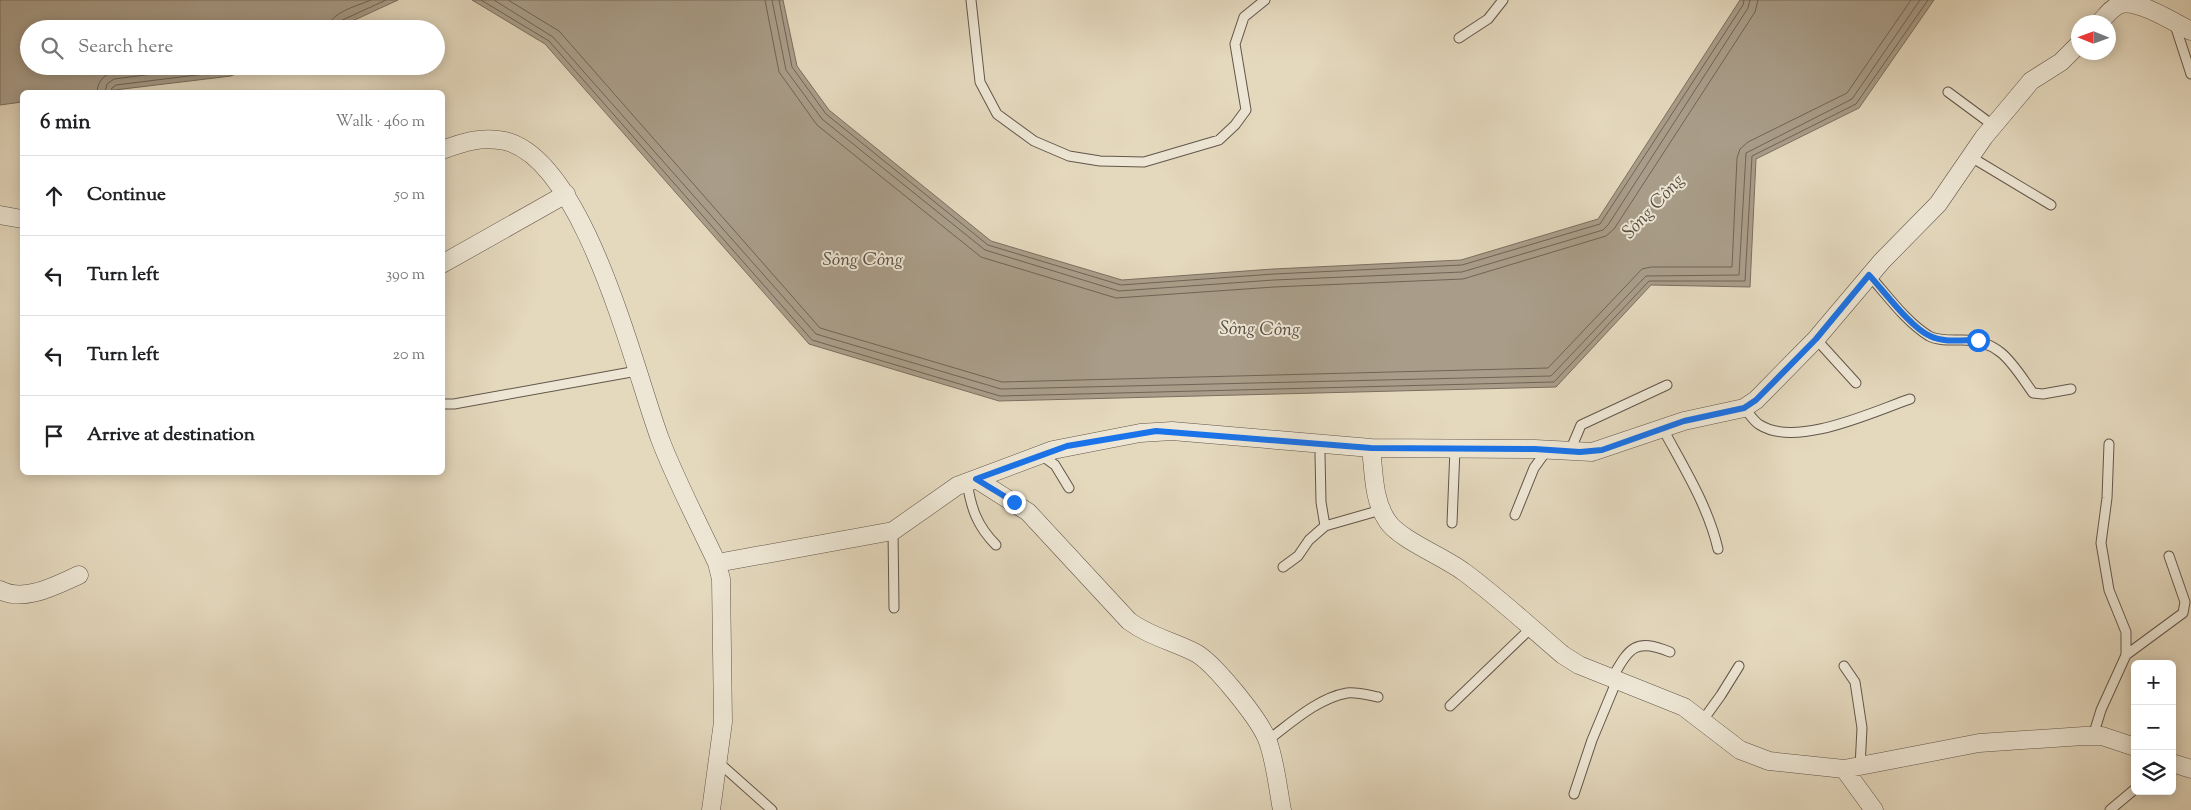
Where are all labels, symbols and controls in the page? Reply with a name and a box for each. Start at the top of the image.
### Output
north arrow [2071,15,2116,60]
search box [20,20,445,75]
icon: search [38,34,66,62]
text: Search here [78,34,173,61]
text: 6 min [40,108,91,138]
text: Walk · 460 m [336,111,425,134]
water label: Sông Công [1617,168,1691,246]
icon: ahead [40,182,68,210]
text: Continue [87,182,166,209]
text: 50 m [394,184,425,207]
water label: Sông Công [823,247,903,274]
icon: left [40,262,68,290]
text: Turn left [87,262,159,289]
text: 390 m [386,264,425,287]
water label: Sông Công [1219,316,1301,344]
route start [1967,329,1990,352]
icon: left [40,342,68,370]
text: Turn left [87,342,159,369]
text: 20 m [392,344,425,367]
icon: arrive [40,422,68,450]
text: Arrive at destination [87,422,255,449]
route end [1003,491,1026,514]
map controls [2131,660,2176,795]
button: + [2131,660,2176,705]
button: − [2131,705,2176,750]
button: layers [2131,750,2176,795]

